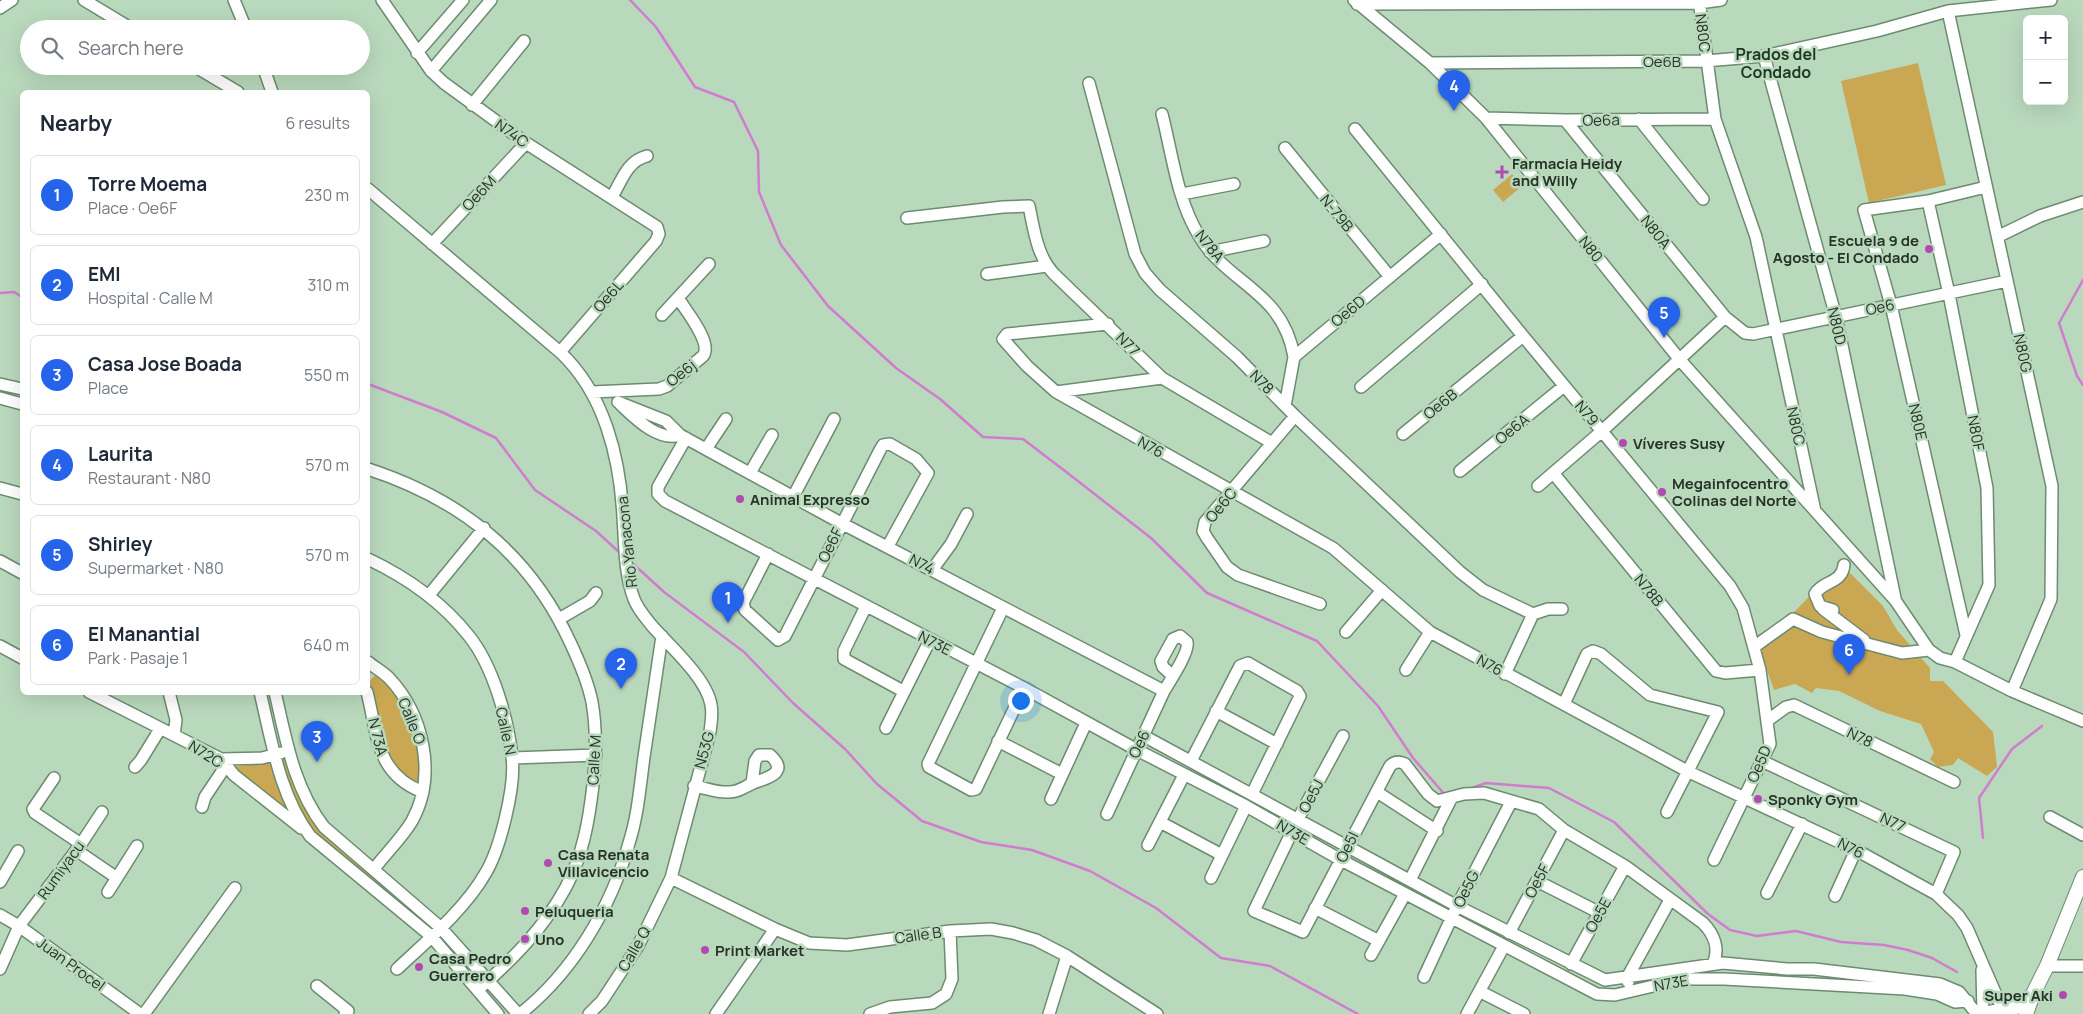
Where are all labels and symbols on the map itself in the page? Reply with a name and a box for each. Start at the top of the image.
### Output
street label: N80C [1690,12,1716,54]
district label: Prados del Condado [1735,43,1817,83]
street label: Oe6B [1643,51,1681,72]
pin: 4 [1438,70,1470,111]
street label: Oe6a [1582,109,1620,131]
street label: N74C [491,114,533,152]
place label: Farmacia Heidy and Willy [1512,153,1623,191]
marker: Farmacia Heidy and Willy [1496,166,1508,178]
street label: Oe6M [457,171,501,215]
street label: N-79B [1315,190,1359,236]
street label: N80A [1636,211,1676,254]
street label: N78A [1191,225,1230,267]
place label: Escuela 9 de Agosto - El Condado [1773,230,1919,268]
street label: N80 [1574,231,1608,267]
marker: Escuela 9 de Agosto - El Condado [1923,243,1935,255]
street label: Oe6L [588,275,628,317]
street label: Oe6D [1326,290,1370,332]
street label: Oe6 [1864,294,1896,320]
pin: 5 [1648,297,1680,338]
street label: N80D [1822,305,1852,347]
street label: N77 [1111,327,1145,361]
street label: N80G [2009,332,2037,375]
street label: Oe6j [662,355,700,391]
street label: N78 [1245,365,1279,399]
street label: Oe6B [1419,384,1461,424]
street label: N79 [1570,396,1604,430]
street label: N80E [1904,402,1932,442]
street label: N80C [1782,405,1810,447]
street label: Oe6A [1490,408,1534,449]
street label: N80F [1962,413,1990,453]
street label: N76 [1134,431,1168,463]
place label: Víveres Susy [1633,433,1726,454]
marker: Víveres Susy [1617,437,1629,449]
place label: Megainfocentro Colinas del Norte [1672,473,1797,511]
street label: Oe6C [1200,483,1242,527]
marker: Megainfocentro Colinas del Norte [1656,486,1668,498]
place label: Animal Expresso [750,489,870,510]
marker: Animal Expresso [734,493,746,505]
street label: Rio Yanacona [612,495,642,589]
street label: Oe6F [813,524,848,566]
street label: N74 [906,549,939,579]
street label: N78B [1630,570,1668,610]
pin: 1 [712,582,744,623]
street label: N73E [915,626,955,660]
pin: 6 [1833,634,1865,675]
pin: 2 [605,648,637,689]
street label: N76 [1473,649,1507,681]
your location [1008,688,1034,714]
street label: Calle O [393,694,431,748]
street label: Calle N [491,705,521,757]
street label: N 73A [363,716,393,759]
pin: 3 [301,721,333,762]
street label: N78 [1843,722,1877,752]
street label: Oe6 [1123,726,1155,762]
street label: N53G [689,729,719,771]
street label: Calle M [582,734,606,786]
street label: N72C [185,735,228,773]
street label: Oe5D [1742,742,1776,786]
street label: Oe5J [1293,776,1329,816]
place label: Sponky Gym [1768,789,1858,810]
marker: Sponky Gym [1752,793,1764,805]
street label: N77 [1877,807,1909,837]
street label: N73E [1273,814,1313,850]
street label: Oe5I [1331,828,1363,866]
street label: N76 [1834,832,1868,864]
street label: Rumiyacu [33,836,89,904]
place label: Casa Renata Villavicencio [558,844,649,882]
marker: Casa Renata Villavicencio [542,857,554,869]
street label: Oe5F [1519,860,1555,902]
street label: Oe5G [1448,867,1484,911]
street label: Oe5E [1580,894,1616,936]
place label: Peluqueria [535,901,614,922]
marker: Peluqueria [519,905,531,917]
street label: Calle B [893,921,943,949]
street label: Calle Q [613,923,655,975]
place label: Uno [535,929,564,950]
street label: Juan Procel [33,932,109,996]
marker: Uno [519,933,531,945]
place label: Print Market [715,940,805,961]
marker: Print Market [699,944,711,956]
place label: Casa Pedro Guerrero [429,948,511,986]
marker: Casa Pedro Guerrero [413,961,425,973]
street label: N73E [1652,970,1690,996]
place label: Super Aki [1984,985,2053,1006]
marker: Super Aki [2057,989,2069,1001]

